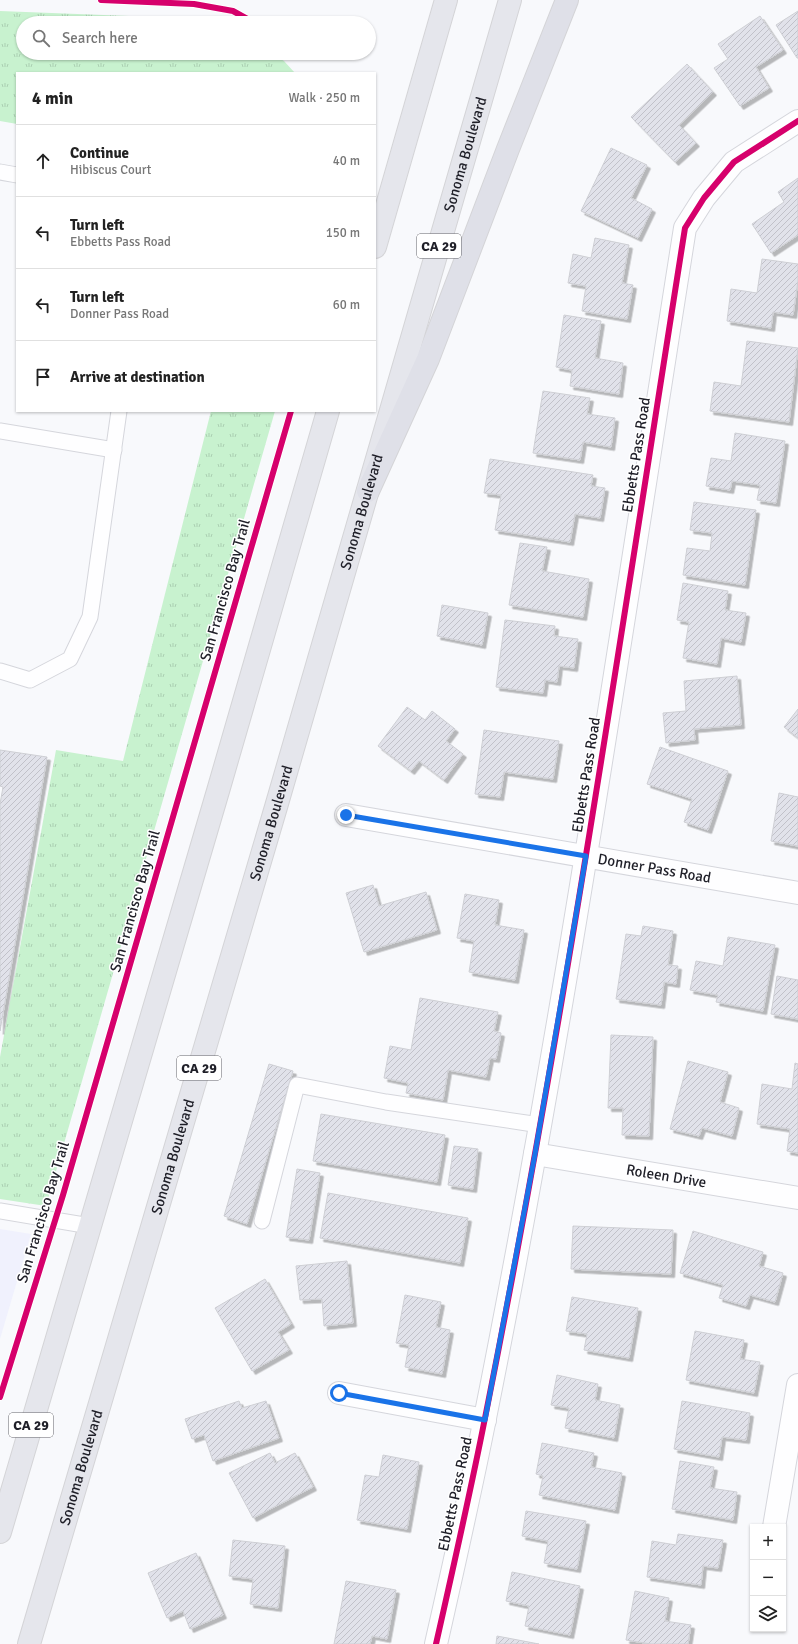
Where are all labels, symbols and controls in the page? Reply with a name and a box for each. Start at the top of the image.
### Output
search box [16,16,376,60]
icon: search [30,27,52,49]
text: Search here [62,29,138,47]
text: 4 min [32,88,73,109]
text: Walk · 250 m [289,90,360,106]
street label: Sonoma Boulevard [440,95,490,214]
text: Continue [70,144,129,162]
icon: ahead [32,150,54,172]
text: 40 m [333,153,360,169]
text: Hibiscus Court [70,162,151,178]
text: Turn left [70,216,124,234]
icon: left [32,222,54,244]
text: 150 m [326,225,360,241]
text: Ebbetts Pass Road [70,234,171,250]
road number: CA 29 [417,234,461,258]
text: Turn left [70,288,124,306]
icon: left [32,294,54,316]
text: 60 m [333,297,360,313]
text: Donner Pass Road [70,306,169,322]
icon: arrive [32,366,54,388]
text: Arrive at destination [70,368,205,386]
street label: Ebbetts Pass Road [618,396,654,514]
street label: Sonoma Boulevard [336,452,387,572]
street label: San Francisco Bay Trail [196,517,254,663]
street label: Ebbetts Pass Road [568,716,604,834]
street label: Sonoma Boulevard [246,763,297,883]
route end [337,806,355,824]
street label: San Francisco Bay Trail [106,828,164,974]
street label: Donner Pass Road [596,850,713,887]
road number: CA 29 [177,1056,221,1080]
street label: Sonoma Boulevard [147,1097,198,1217]
street label: San Francisco Bay Trail [13,1139,73,1285]
street label: Roleen Drive [625,1160,708,1192]
route start [330,1384,348,1402]
street label: Sonoma Boulevard [56,1408,107,1527]
road number: CA 29 [9,1413,53,1437]
street label: Ebbetts Pass Road [434,1435,476,1553]
map controls [750,1524,786,1632]
button: + [750,1524,786,1560]
button: − [750,1560,786,1596]
button: layers [750,1596,786,1632]

